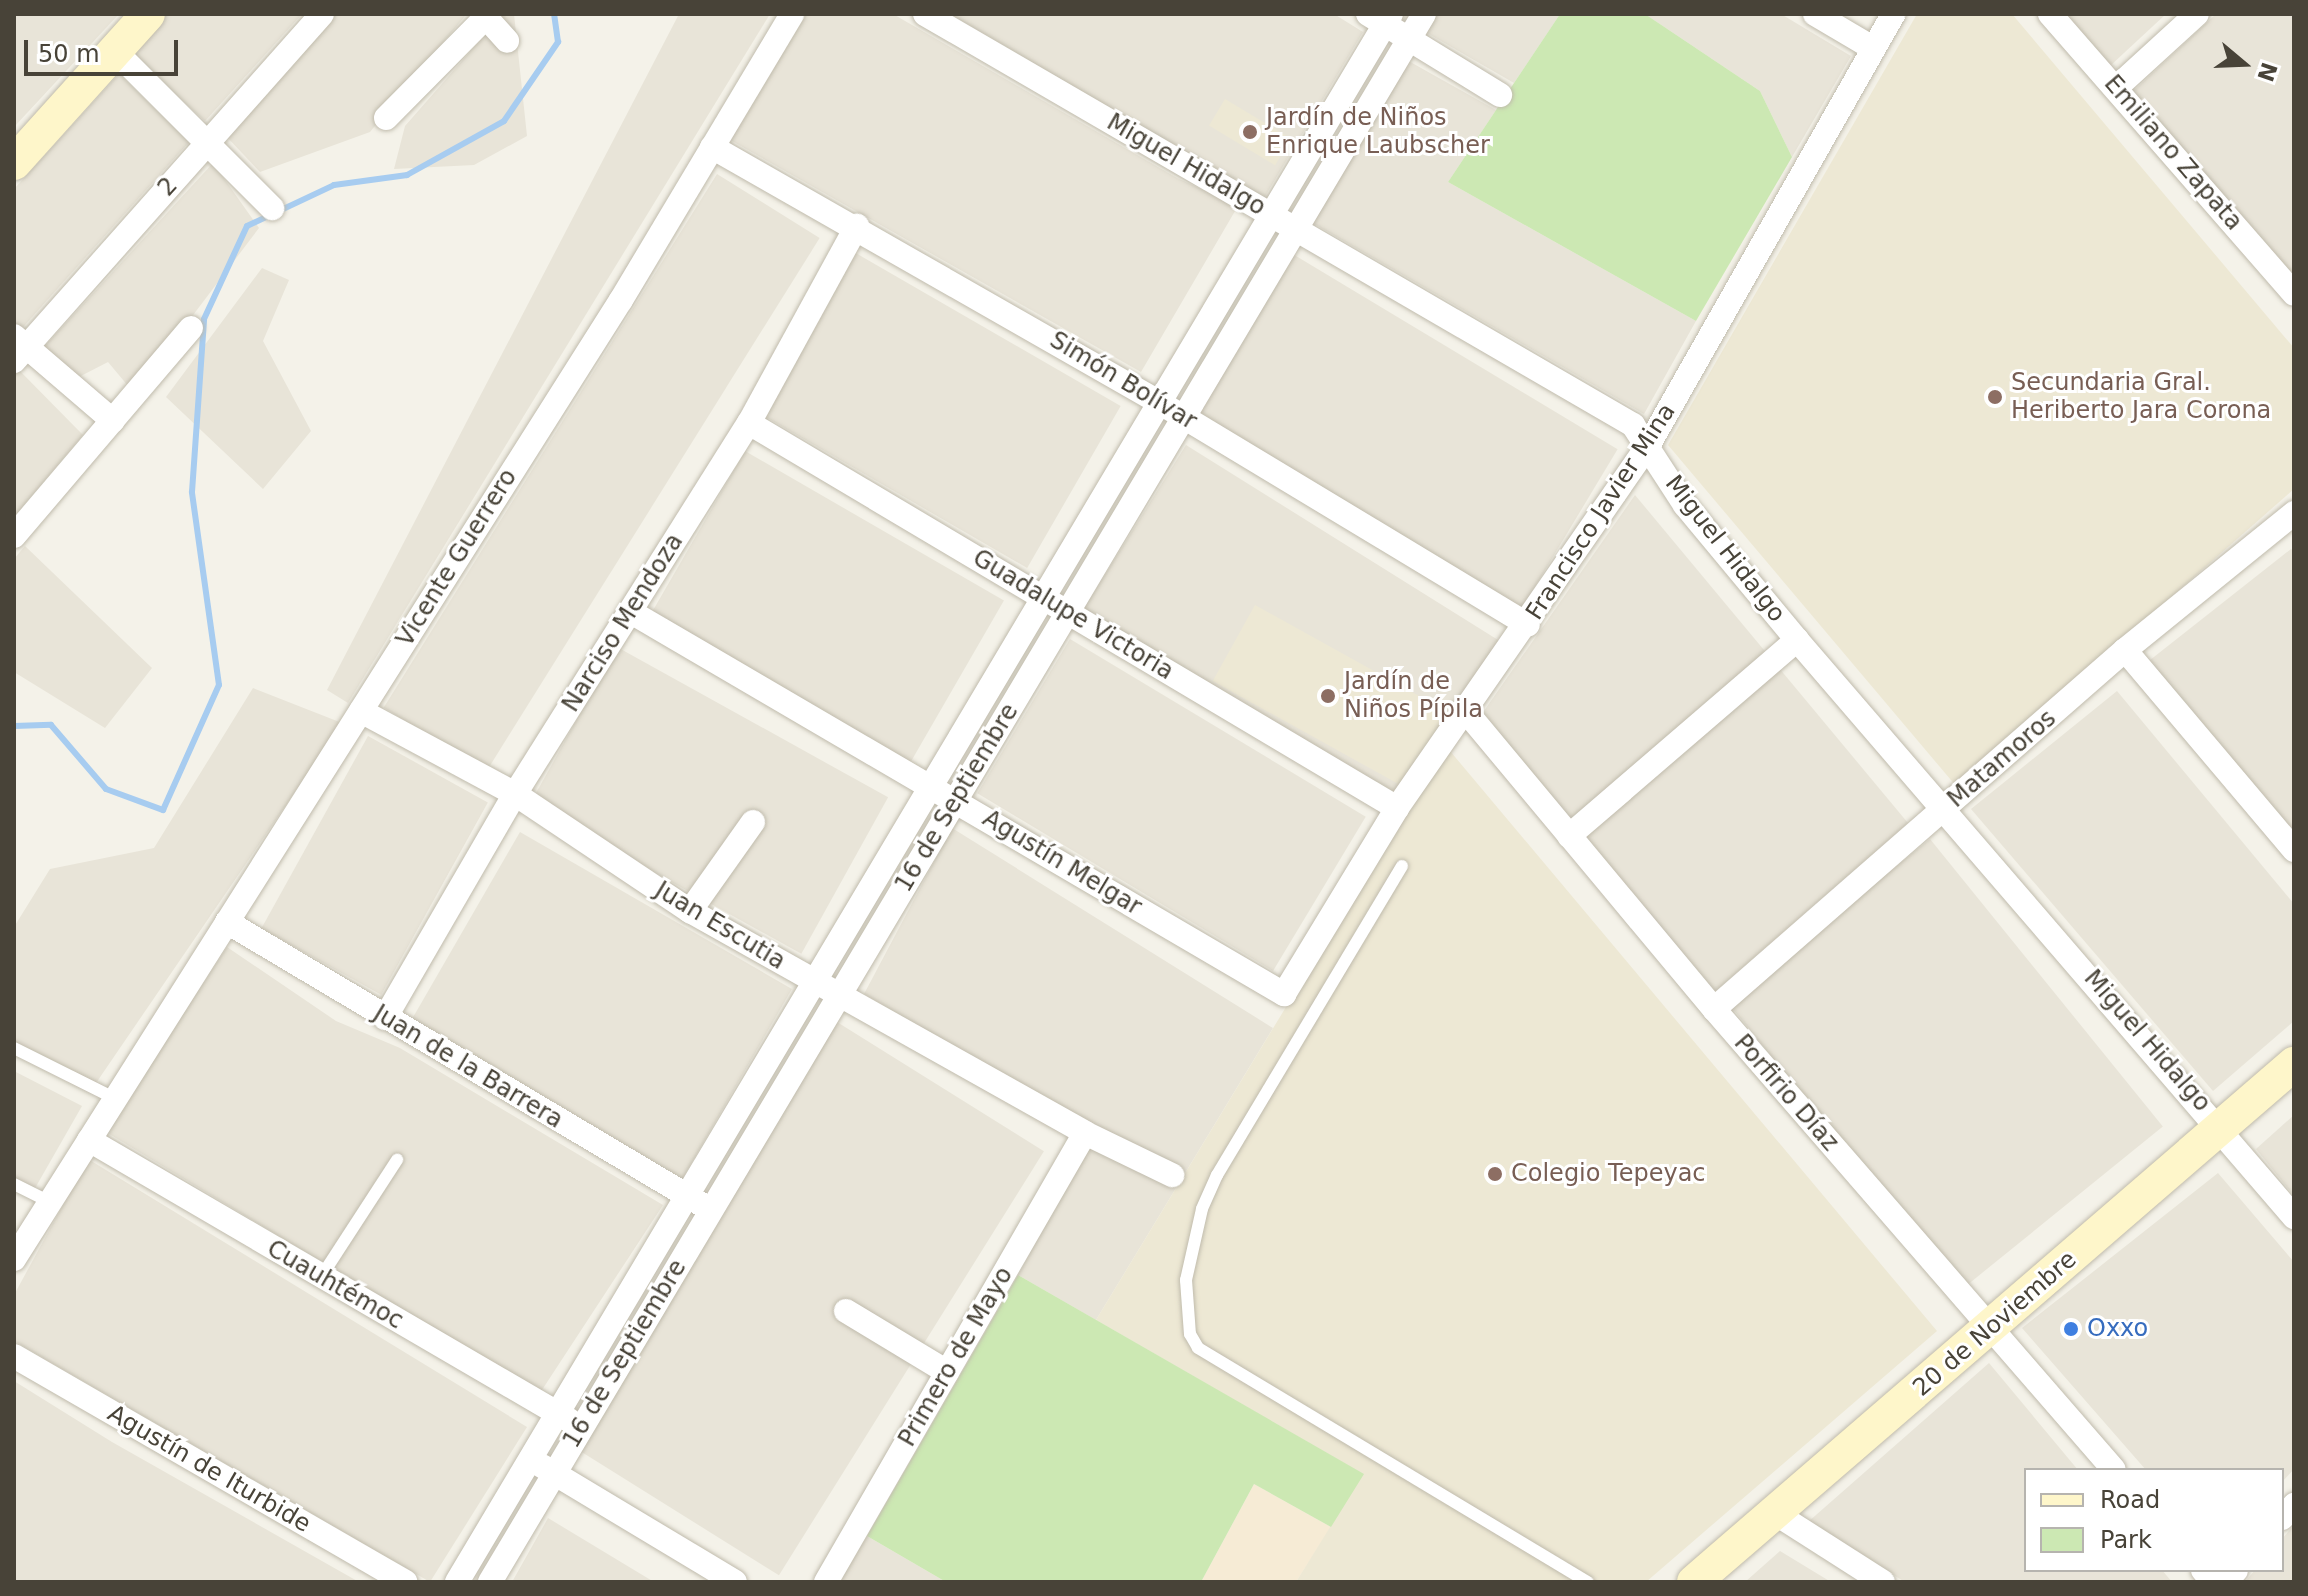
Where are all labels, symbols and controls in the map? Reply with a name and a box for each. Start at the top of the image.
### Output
scale bar [28,24,182,74]
north arrow [2204,24,2284,104]
text: 50 m [38,40,100,68]
text: N [2252,59,2282,85]
street label: Emiliano Zapata [2098,70,2248,236]
place label: Jardín de Niños Enrique Laubscher [1266,104,1490,160]
street label: Miguel Hidalgo [1102,108,1270,222]
marker: Jardín de Niños Enrique Laubscher [1241,123,1259,141]
street label: 2 [152,172,184,202]
street label: Simón Bolívar [1044,326,1202,436]
place label: Secundaria Gral. Heriberto Jara Corona [2011,369,2271,425]
marker: Secundaria Gral. Heriberto Jara Corona [1986,388,2004,406]
street label: Francisco Javier Mina [1520,399,1682,625]
street label: Vicente Guerrero [391,464,523,652]
street label: Miguel Hidalgo [1659,470,1791,628]
street label: Narciso Mendoza [557,529,689,717]
street label: Guadalupe Victoria [967,544,1179,686]
place label: Jardín de Niños Pípila [1344,668,1483,724]
marker: Jardín de Niños Pípila [1319,687,1337,705]
street label: 16 de Septiembre [889,699,1025,897]
street label: Matamoros [1942,704,2062,814]
street label: Agustín Melgar [977,804,1147,922]
street label: Juan Escutia [650,876,790,976]
street label: Miguel Hidalgo [2078,964,2216,1118]
street label: Juan de la Barrera [368,999,568,1135]
street label: Porfirio Díaz [1728,1029,1844,1157]
place label: Colegio Tepeyac [1511,1160,1706,1188]
marker: Colegio Tepeyac [1486,1165,1504,1183]
street label: Cuauhtémoc [262,1234,408,1336]
street label: 20 de Noviembre [1908,1245,2082,1403]
street label: 16 de Septiembre [557,1255,693,1453]
street label: Primero de Mayo [893,1262,1019,1452]
place label: Oxxo [2087,1315,2148,1343]
marker: Oxxo [2062,1320,2080,1338]
street label: Agustín de Iturbide [102,1399,316,1539]
legend [2024,1468,2284,1572]
text: Road [2100,1486,2160,1514]
text: Park [2100,1526,2152,1554]

